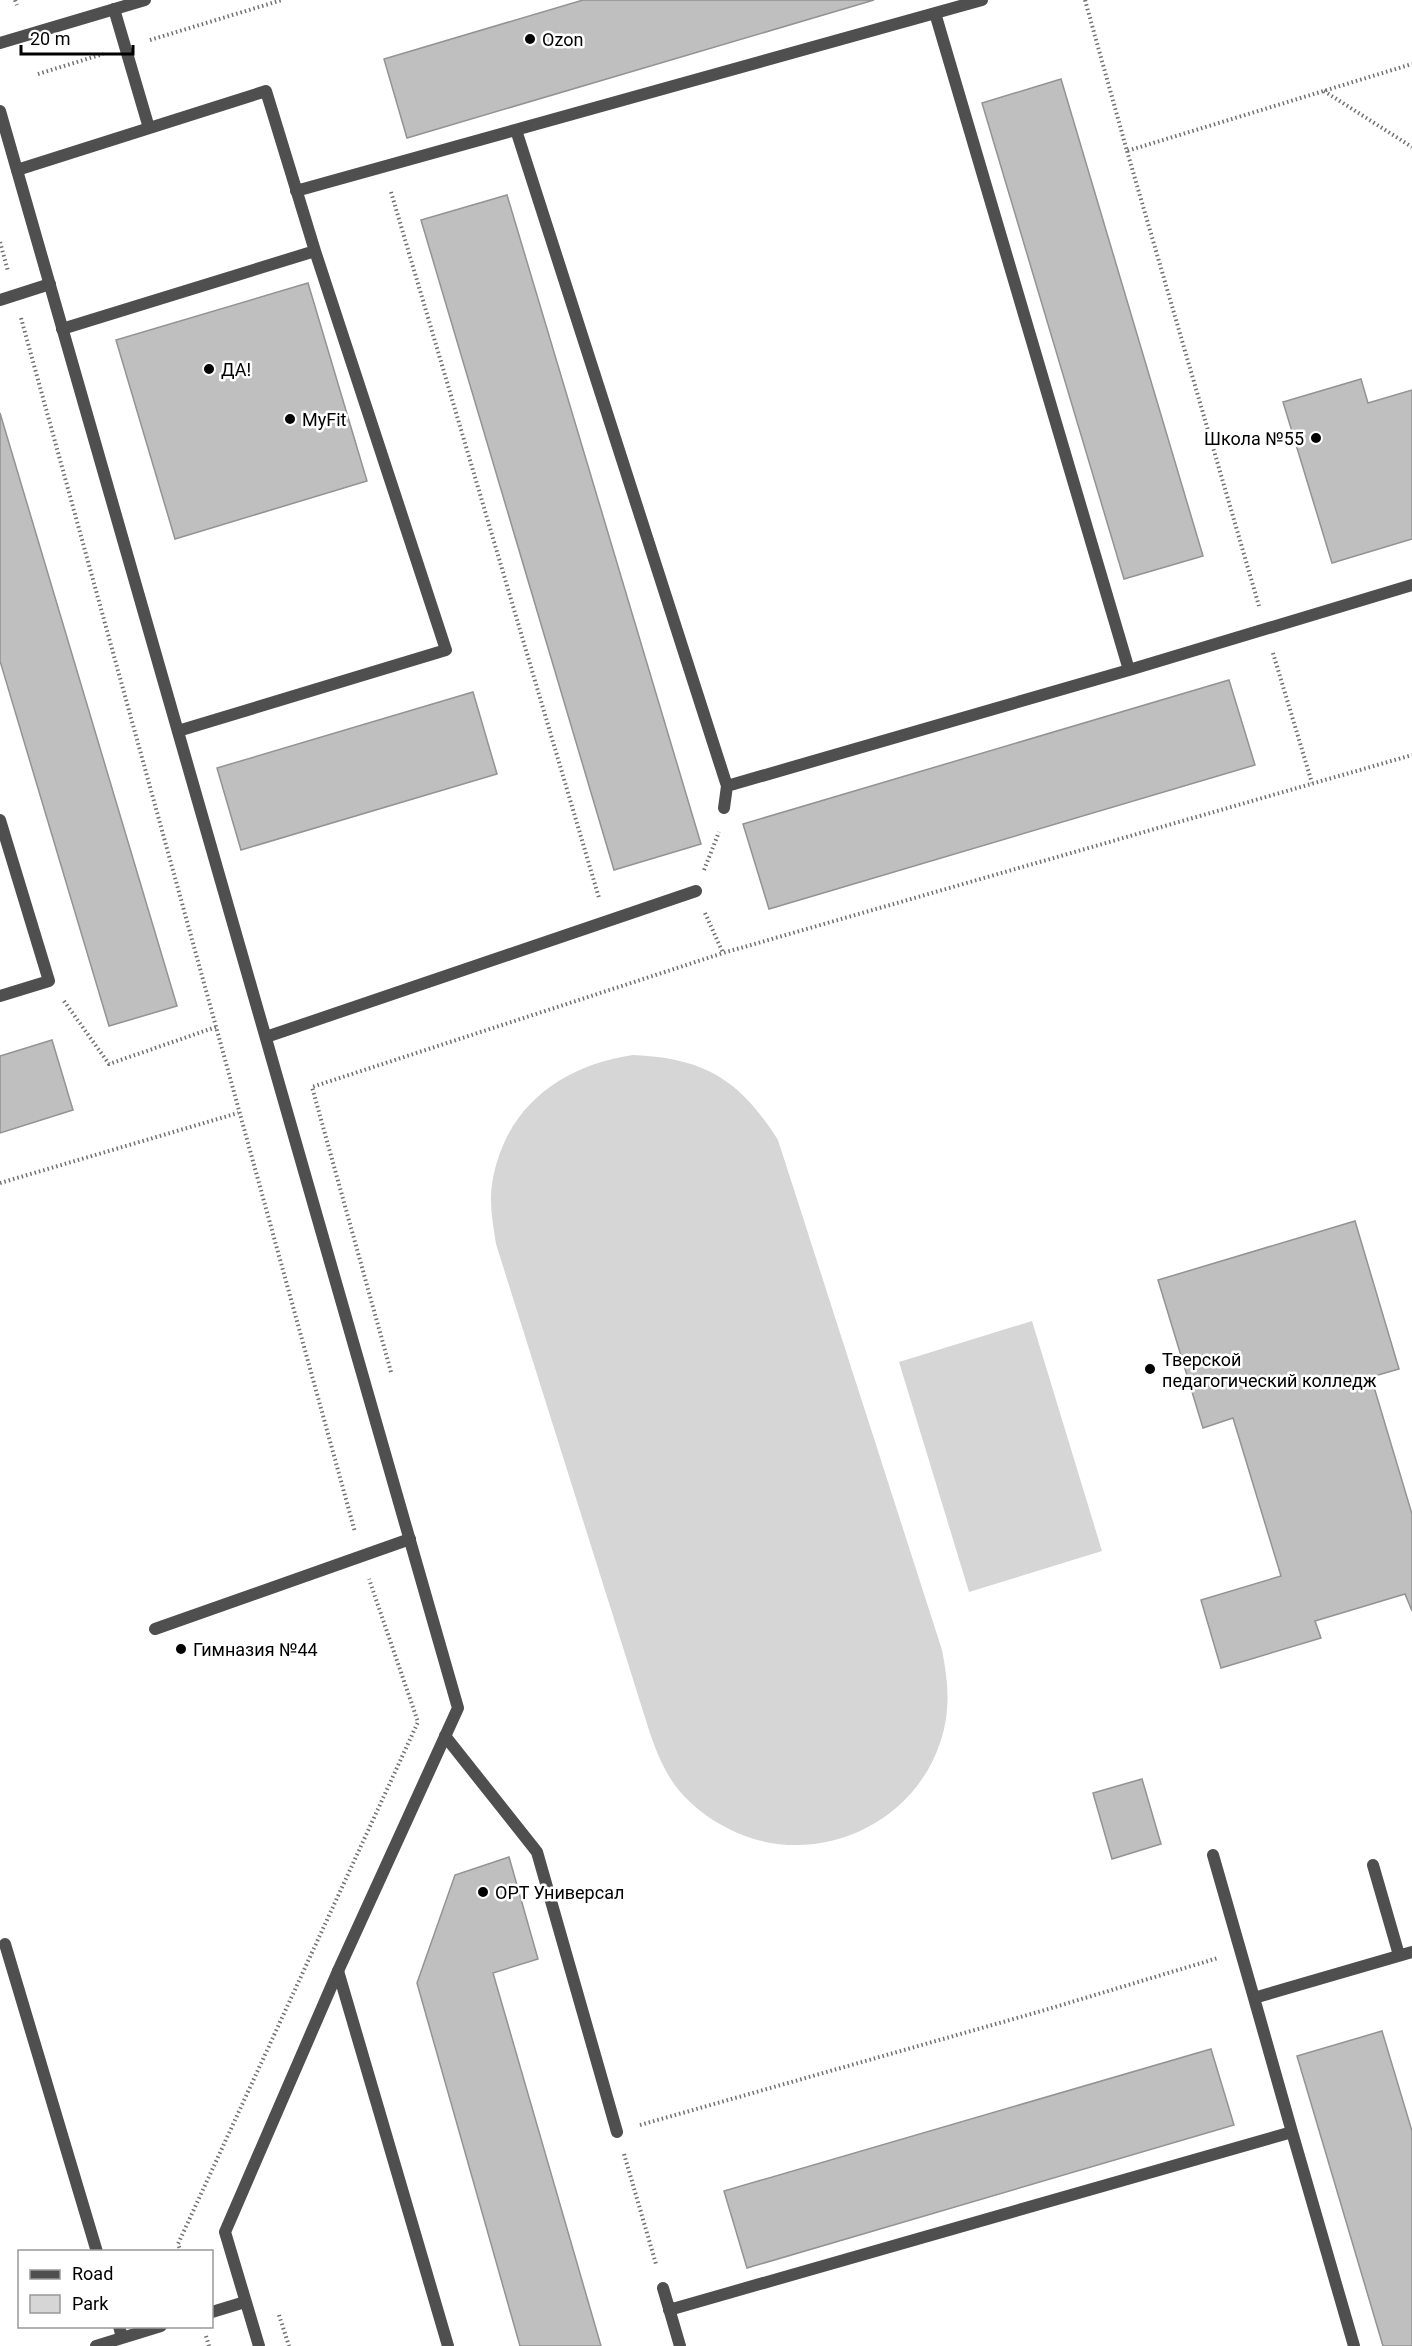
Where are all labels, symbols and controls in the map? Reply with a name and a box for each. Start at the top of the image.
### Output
scale bar [21,18,134,56]
text: 20 m [30,28,70,49]
place label: Ozon [542,29,583,50]
marker: Ozon [523,32,537,46]
place label: ДА! [221,359,251,380]
marker: ДА! [202,362,216,376]
place label: MyFit [302,409,347,430]
marker: MyFit [283,412,297,426]
place label: Школа №55 [1204,428,1304,449]
marker: Школа №55 [1309,431,1323,445]
place label: Тверской педагогический колледж [1162,1349,1377,1391]
marker: Тверской педагогический колледж [1143,1362,1157,1376]
place label: Гимназия №44 [193,1639,318,1660]
marker: Гимназия №44 [174,1642,188,1656]
place label: ОРТ Универсал [495,1882,624,1903]
marker: ОРТ Универсал [476,1885,490,1899]
legend [18,2250,213,2328]
text: Road [72,2263,113,2284]
text: Park [72,2293,109,2314]

